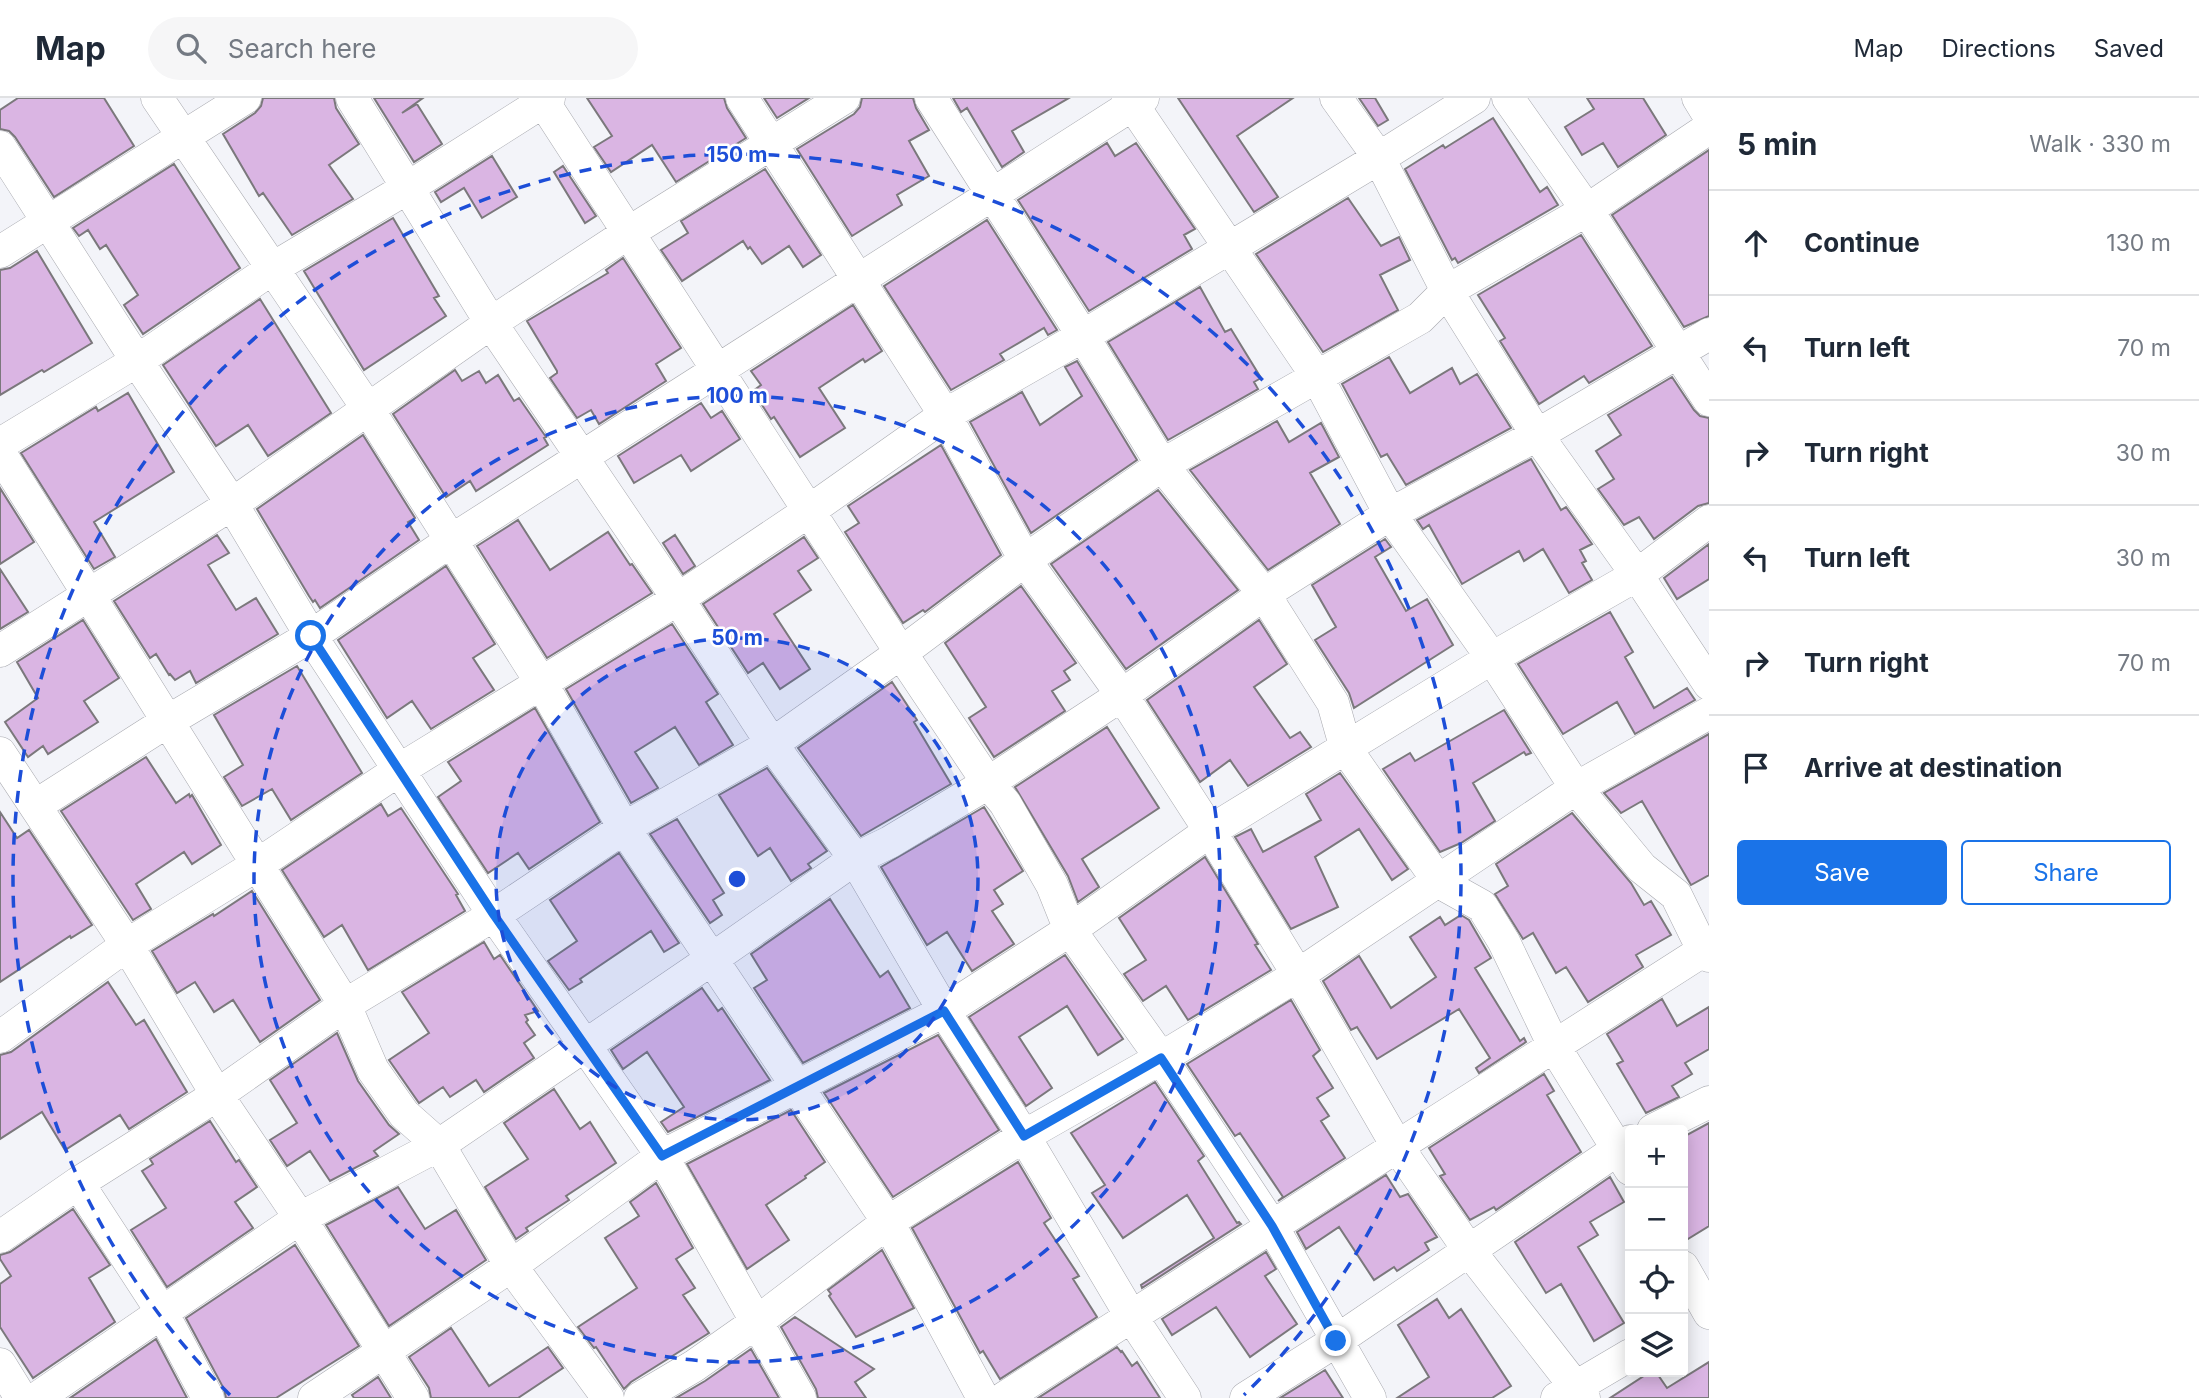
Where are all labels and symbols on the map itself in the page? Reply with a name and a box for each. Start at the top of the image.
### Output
text: 150 m [707,142,767,167]
text: 100 m [706,383,768,408]
route start [295,620,326,651]
text: 50 m [711,625,763,650]
centre of rings [725,867,749,891]
route end [1320,1325,1351,1356]

